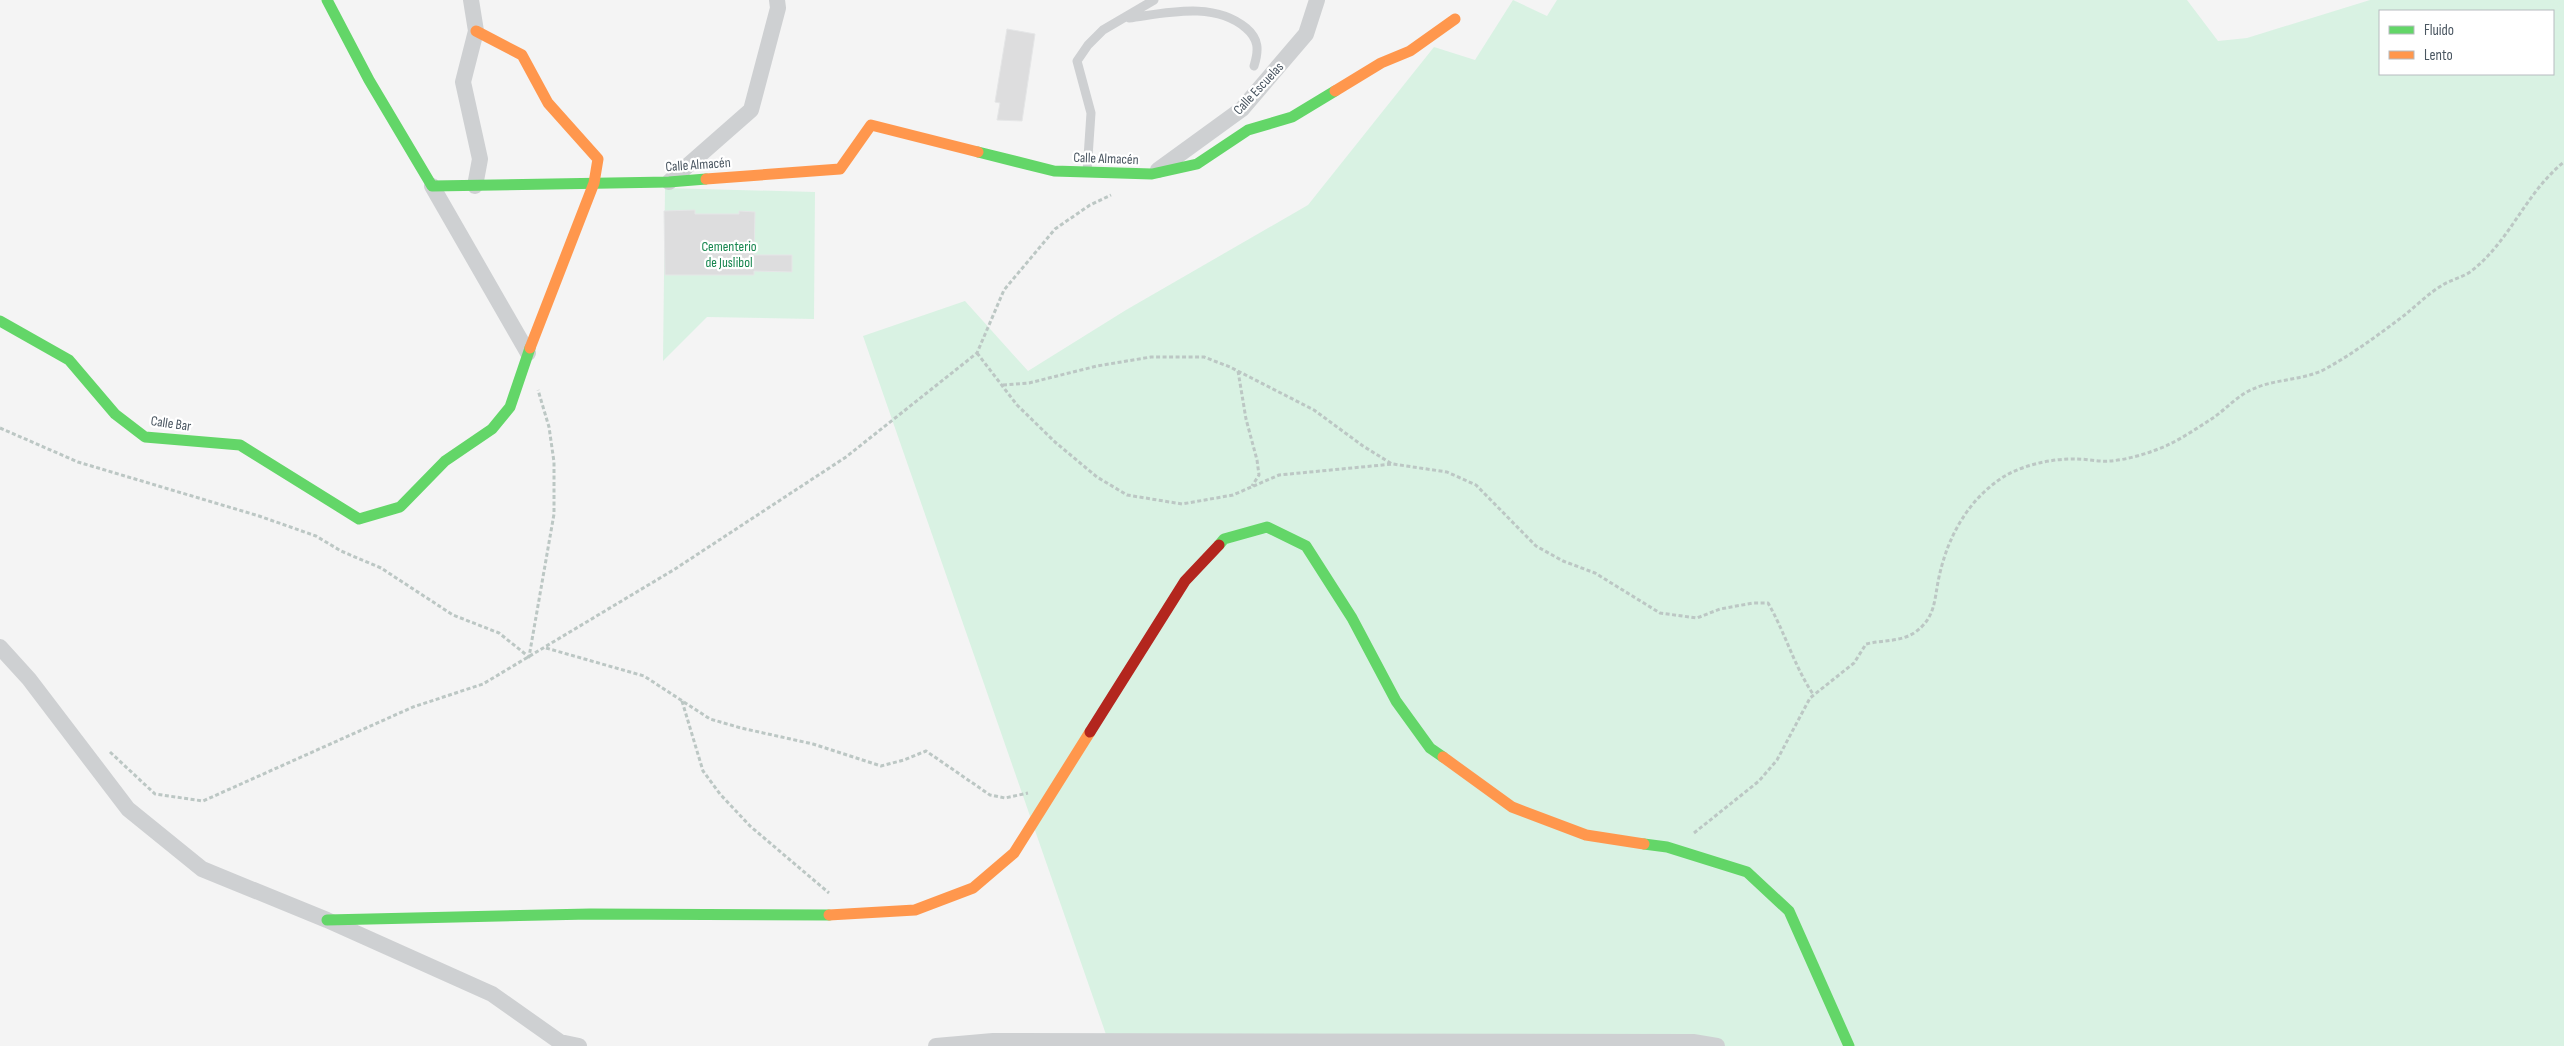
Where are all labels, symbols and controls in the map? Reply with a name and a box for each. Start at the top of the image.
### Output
legend [2379,10,2554,75]
text: Fluido [2424,21,2454,40]
text: Lento [2424,46,2453,65]
street label: Calle Escuelas [1230,58,1287,118]
street label: Calle Almacén [1073,149,1139,168]
street label: Calle Almacén [665,154,731,175]
park label: Cementerio de Juslibol [701,238,757,271]
street label: Calle Bar [150,412,192,435]

